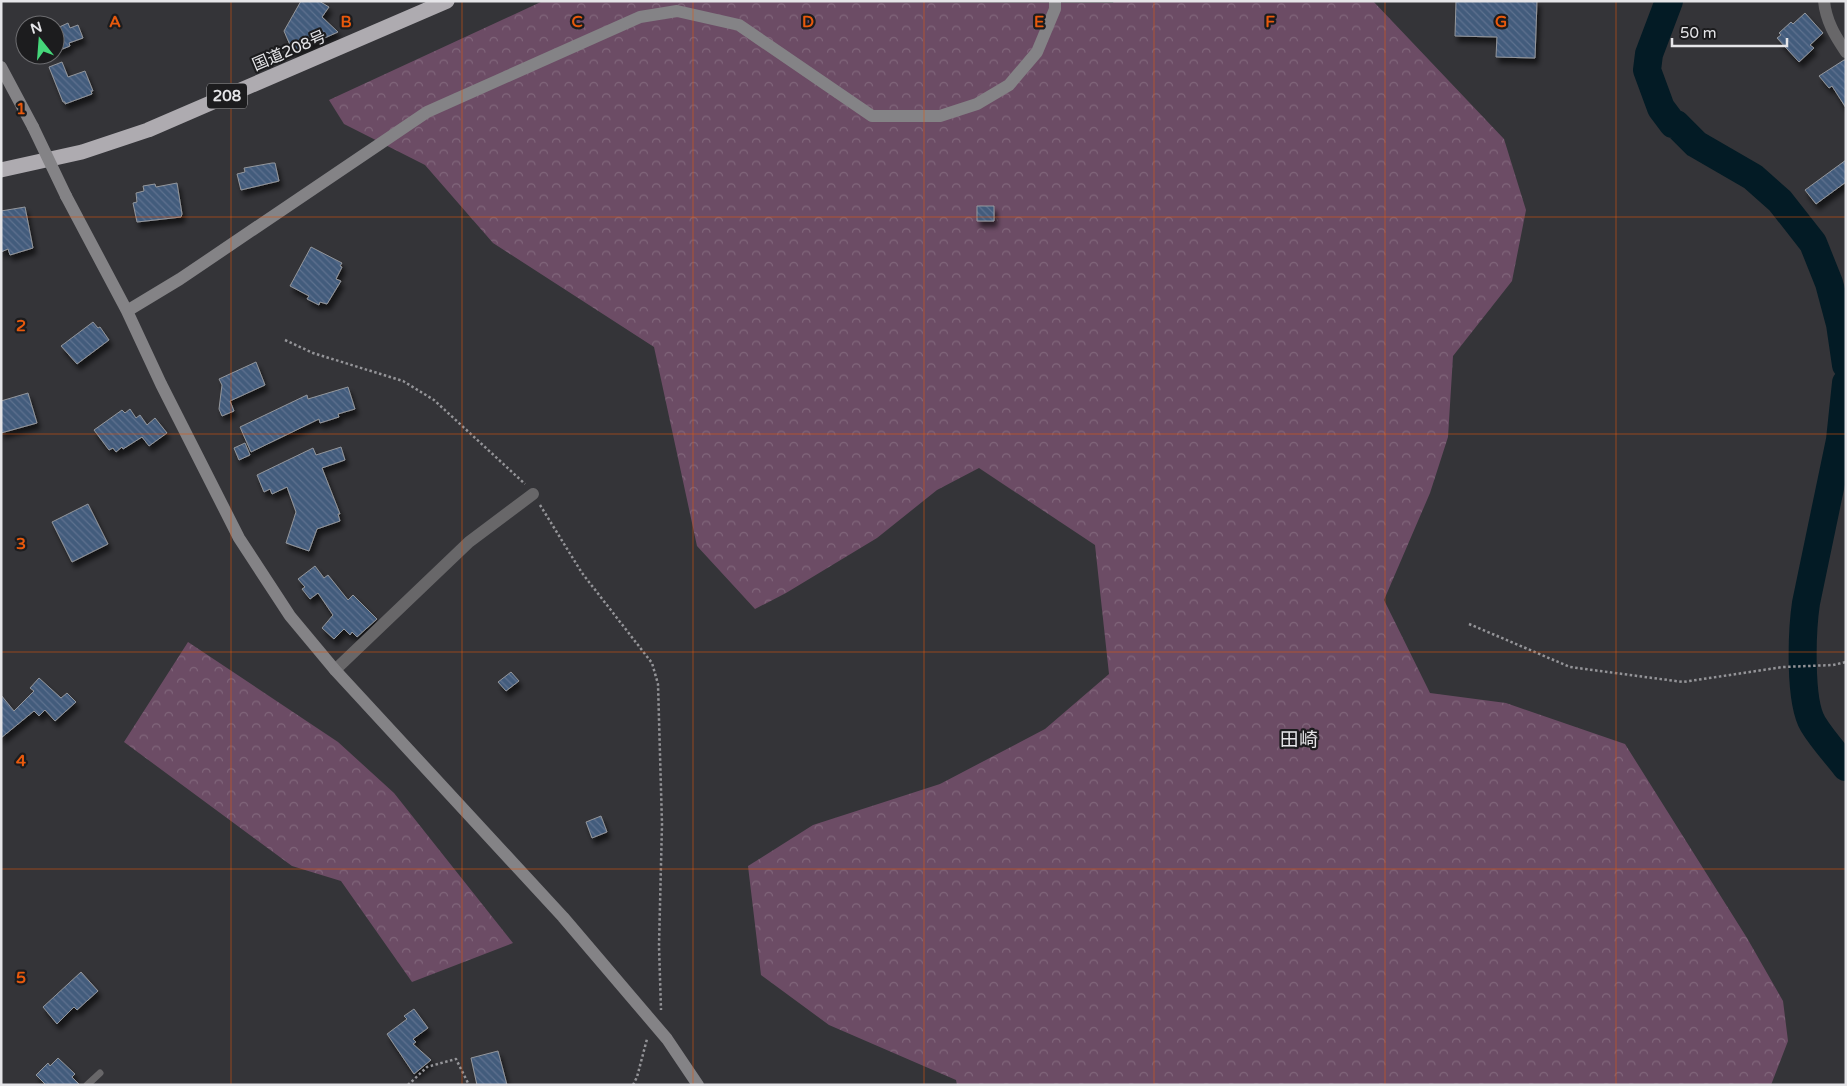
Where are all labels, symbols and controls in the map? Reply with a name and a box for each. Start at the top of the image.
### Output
text: A [109,12,121,32]
text: B [340,12,352,32]
text: C [571,12,583,32]
text: D [802,12,814,32]
text: E [1034,12,1044,32]
text: F [1265,12,1275,32]
text: G [1495,12,1507,32]
north arrow [15,15,65,65]
scale bar [1672,15,1787,47]
text: N [28,18,44,38]
text: 50 m [1680,24,1717,42]
street label: 国道208号 [250,26,329,75]
road number: 208 [207,84,247,108]
text: 1 [16,99,26,119]
text: 2 [16,316,26,336]
text: 3 [16,534,26,554]
district label: 田崎 [1280,729,1318,751]
text: 4 [16,751,26,771]
text: 5 [16,968,26,988]

